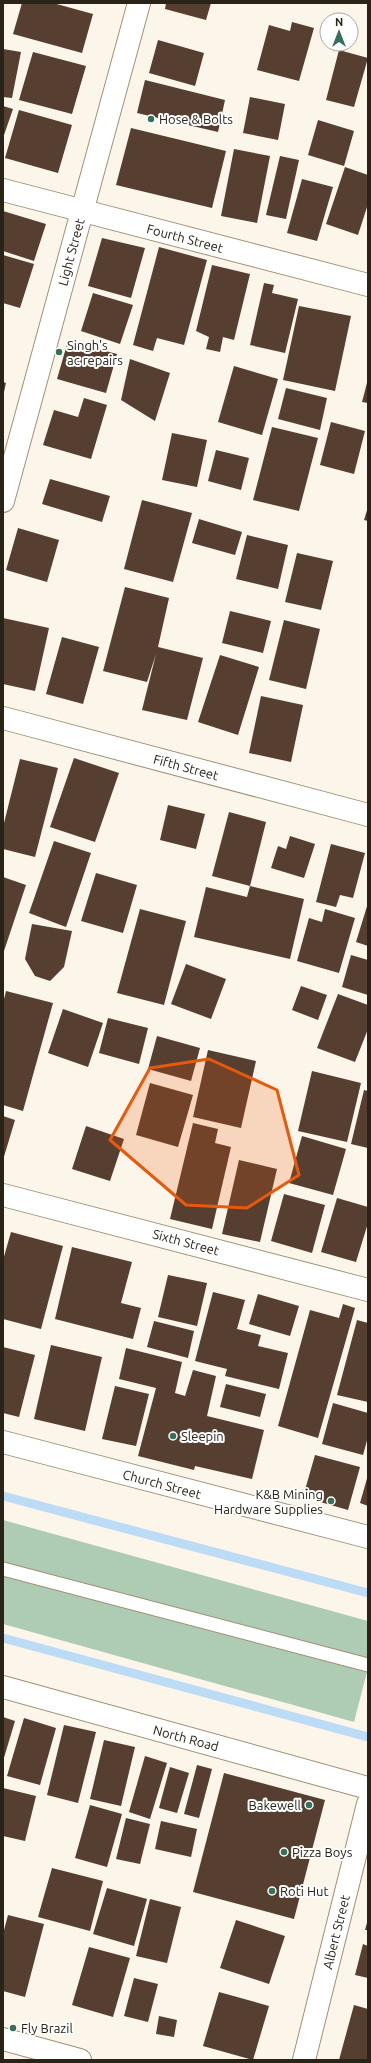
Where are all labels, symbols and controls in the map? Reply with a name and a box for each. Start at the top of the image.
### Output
north arrow [319,12,359,52]
text: N [335,16,343,28]
place label: Hose & Bolts [159,112,233,126]
marker: Hose & Bolts [146,114,156,124]
street label: Light Street [55,217,87,287]
street label: Fourth Street [145,221,225,255]
place label: Singh's ac repairs [67,338,123,367]
marker: Singh's ac repairs [54,347,64,357]
street label: Fifth Street [152,752,220,782]
street label: Sixth Street [151,1226,221,1258]
place label: Sleepin [181,1429,224,1443]
marker: Sleepin [168,1431,178,1441]
street label: Church Street [121,1467,203,1501]
place label: K&B Mining Hardware Supplies [214,1487,323,1516]
marker: K&B Mining Hardware Supplies [326,1496,336,1506]
street label: North Road [152,1723,220,1753]
place label: Bakewell [248,1798,302,1812]
marker: Bakewell [304,1800,314,1810]
place label: Pizza Boys [292,1845,353,1859]
marker: Pizza Boys [279,1847,289,1857]
place label: Roti Hut [280,1884,329,1898]
marker: Roti Hut [267,1886,277,1896]
street label: Albert Street [320,1893,352,1971]
place label: Fly Brazil [21,2021,73,2035]
marker: Fly Brazil [8,2023,18,2033]

